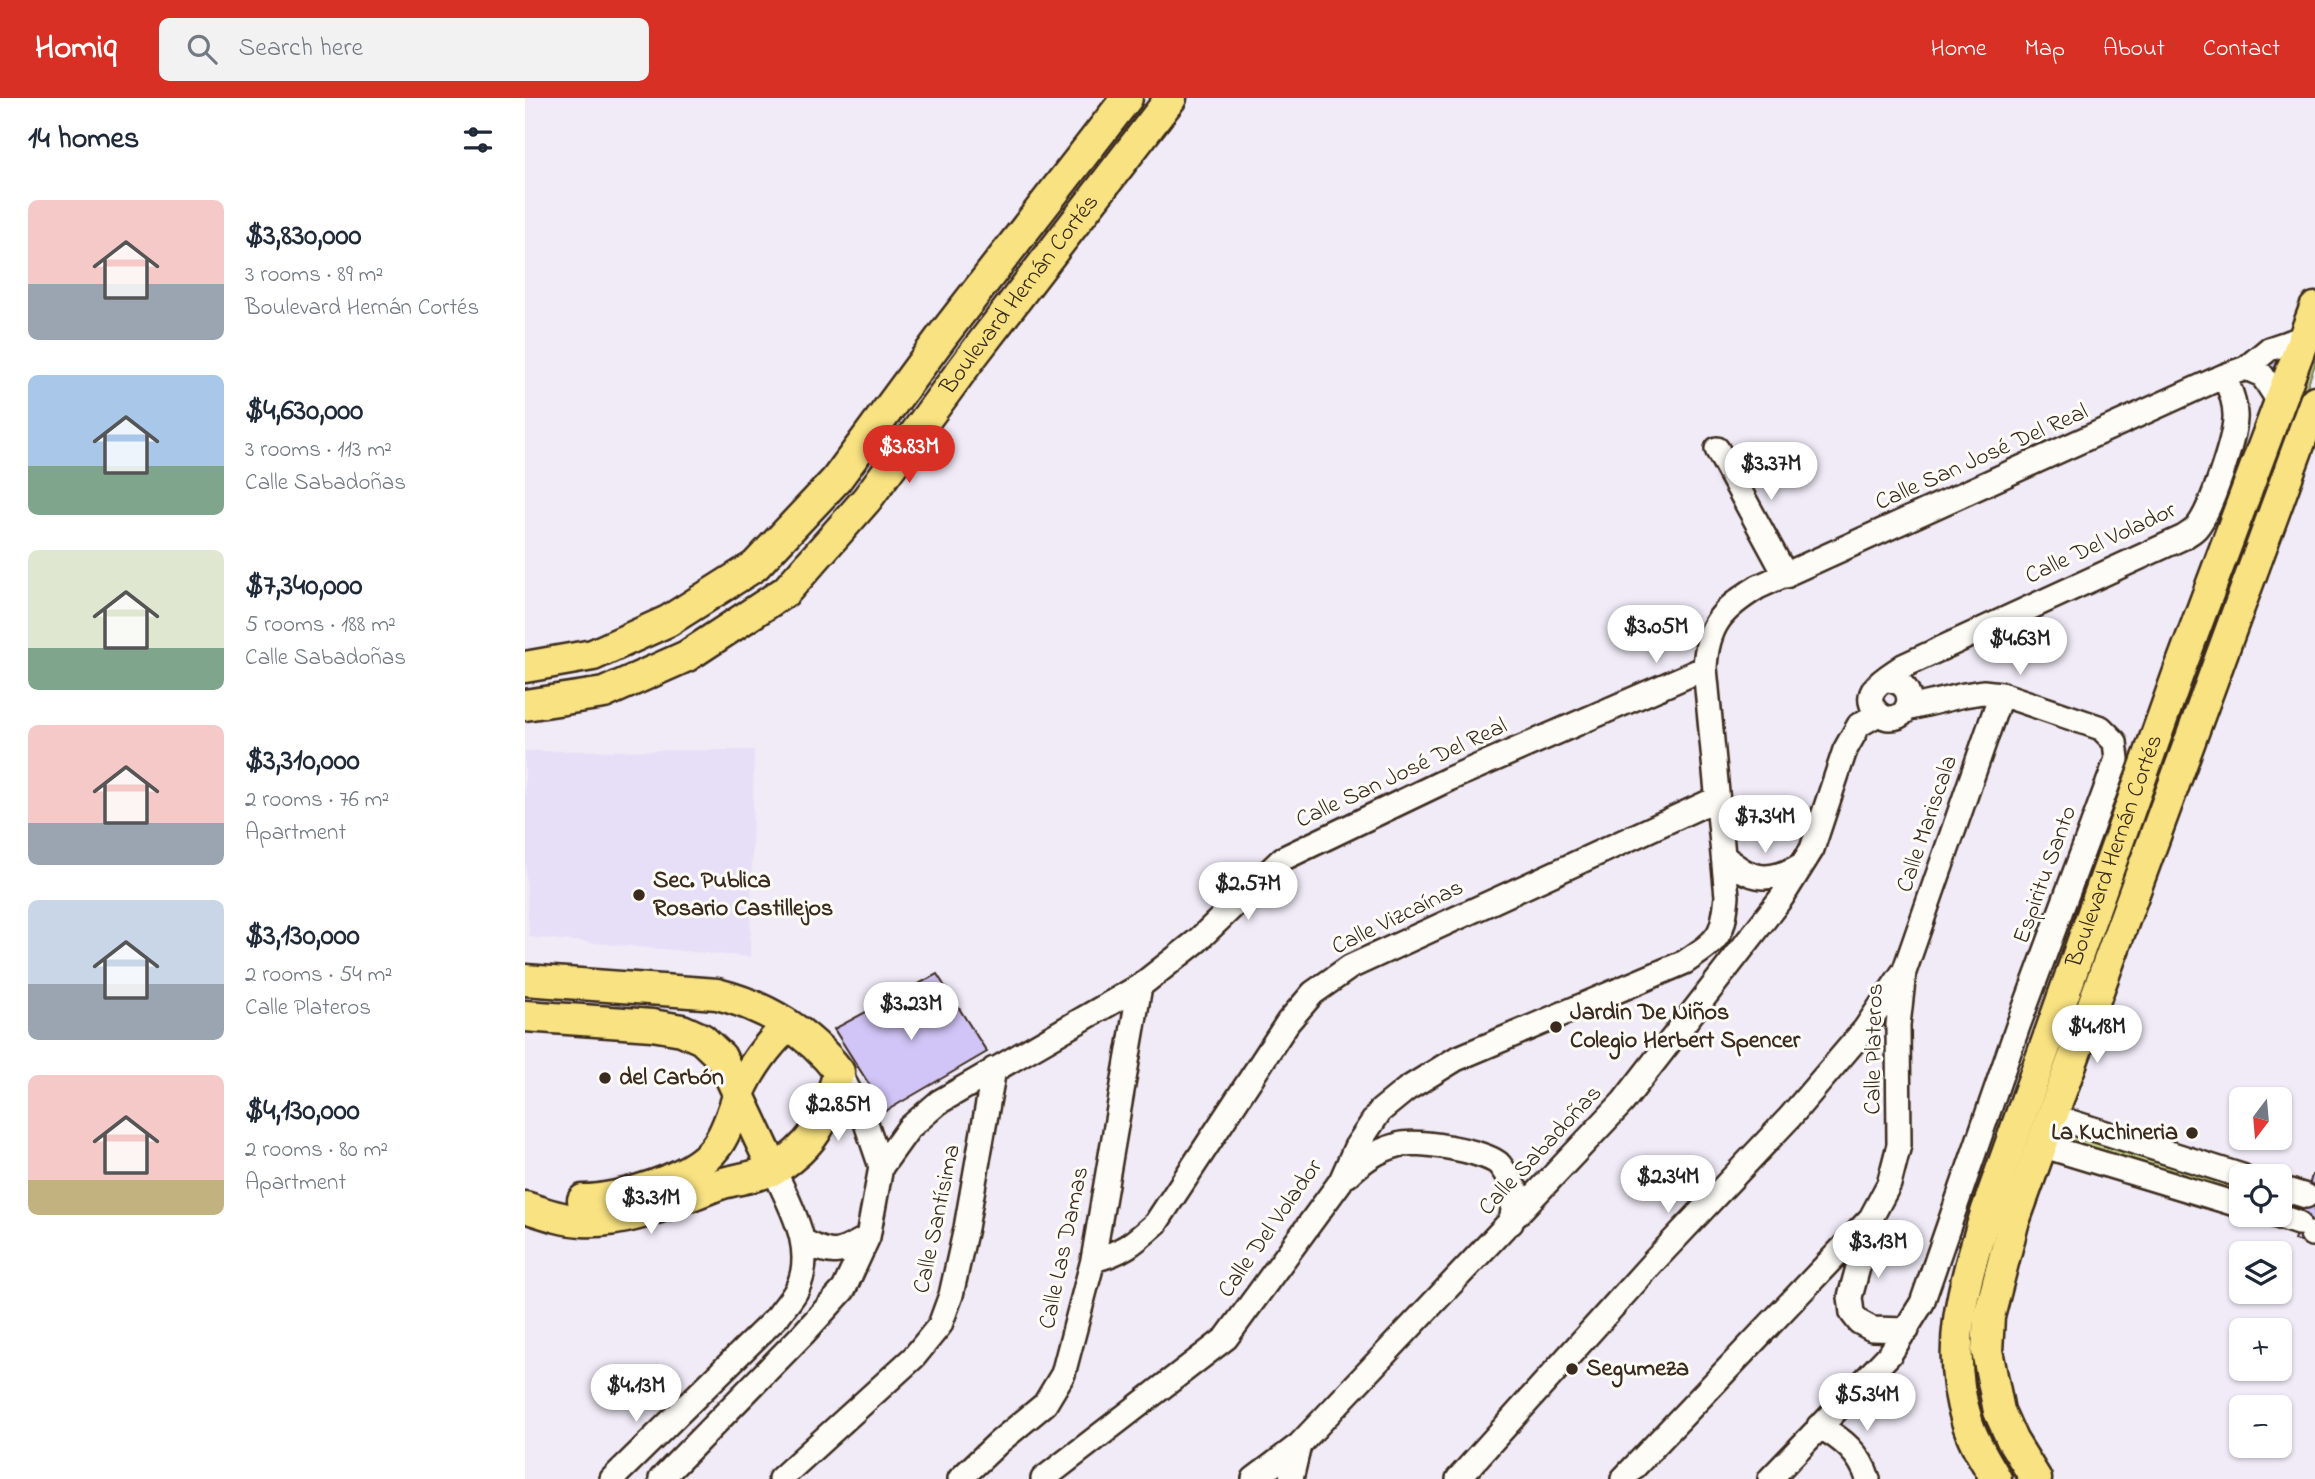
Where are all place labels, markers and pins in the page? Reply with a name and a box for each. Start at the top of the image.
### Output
pin: $3.83M [852,426,966,485]
pin: $3.37M [1714,442,1828,502]
pin: $3.05M [1599,606,1713,665]
pin: $4.63M [1963,618,2077,677]
pin: $7.34M [1708,796,1822,855]
pin: $2.57M [1191,862,1305,922]
place label: Sec. Publica Rosario Castillejos [653,864,833,927]
marker: Sec. Publica Rosario Castillejos [631,887,647,903]
pin: $3.23M [854,982,968,1042]
place label: Jardin De Niños Colegio Herbert Spencer [1570,996,1801,1060]
pin: $4.18M [2040,1006,2154,1065]
marker: Jardin De Niños Colegio Herbert Spencer [1548,1019,1564,1035]
place label: del Carbón [619,1061,724,1096]
marker: del Carbón [597,1070,613,1086]
pin: $2.85M [781,1084,895,1143]
place label: La Kuchineria [2051,1116,2178,1151]
marker: La Kuchineria [2184,1125,2200,1141]
pin: $2.34M [1611,1156,1725,1215]
pin: $3.31M [594,1176,708,1236]
pin: $3.13M [1821,1220,1935,1280]
place label: Segumeza [1586,1352,1689,1388]
marker: Segumeza [1564,1361,1580,1377]
pin: $4.13M [579,1364,693,1424]
pin: $5.34M [1810,1374,1924,1433]

